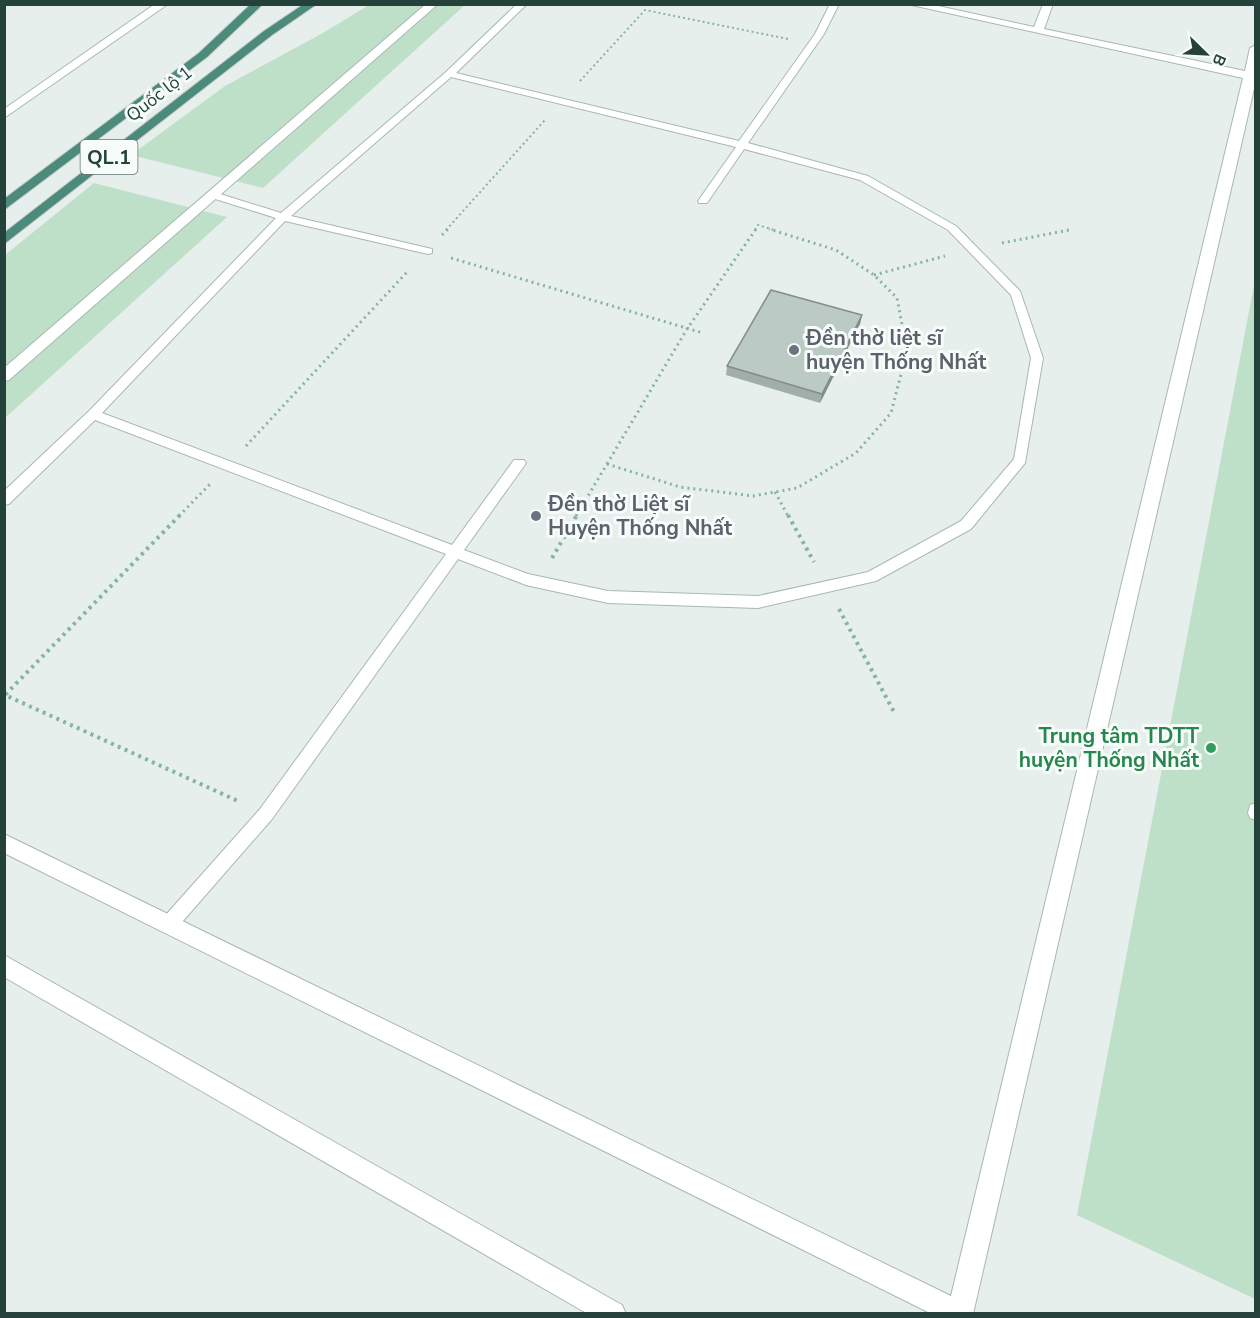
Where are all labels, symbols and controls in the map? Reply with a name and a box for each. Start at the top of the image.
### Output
north arrow [1176,24,1236,84]
text: B [1207,50,1231,69]
street label: Quốc lộ 1 [121,61,197,127]
road number: QL.1 [80,140,138,174]
place label: Đền thờ liệt sĩ huyện Thống Nhất [805,324,987,376]
marker: Đền thờ liệt sĩ huyện Thống Nhất [787,343,801,357]
place label: Đền thờ Liệt sĩ Huyện Thống Nhất [547,490,733,542]
marker: Đền thờ Liệt sĩ Huyện Thống Nhất [529,509,543,523]
place label: Trung tâm TDTT huyện Thống Nhất [1019,722,1200,774]
marker: Trung tâm TDTT huyện Thống Nhất [1204,741,1218,755]

